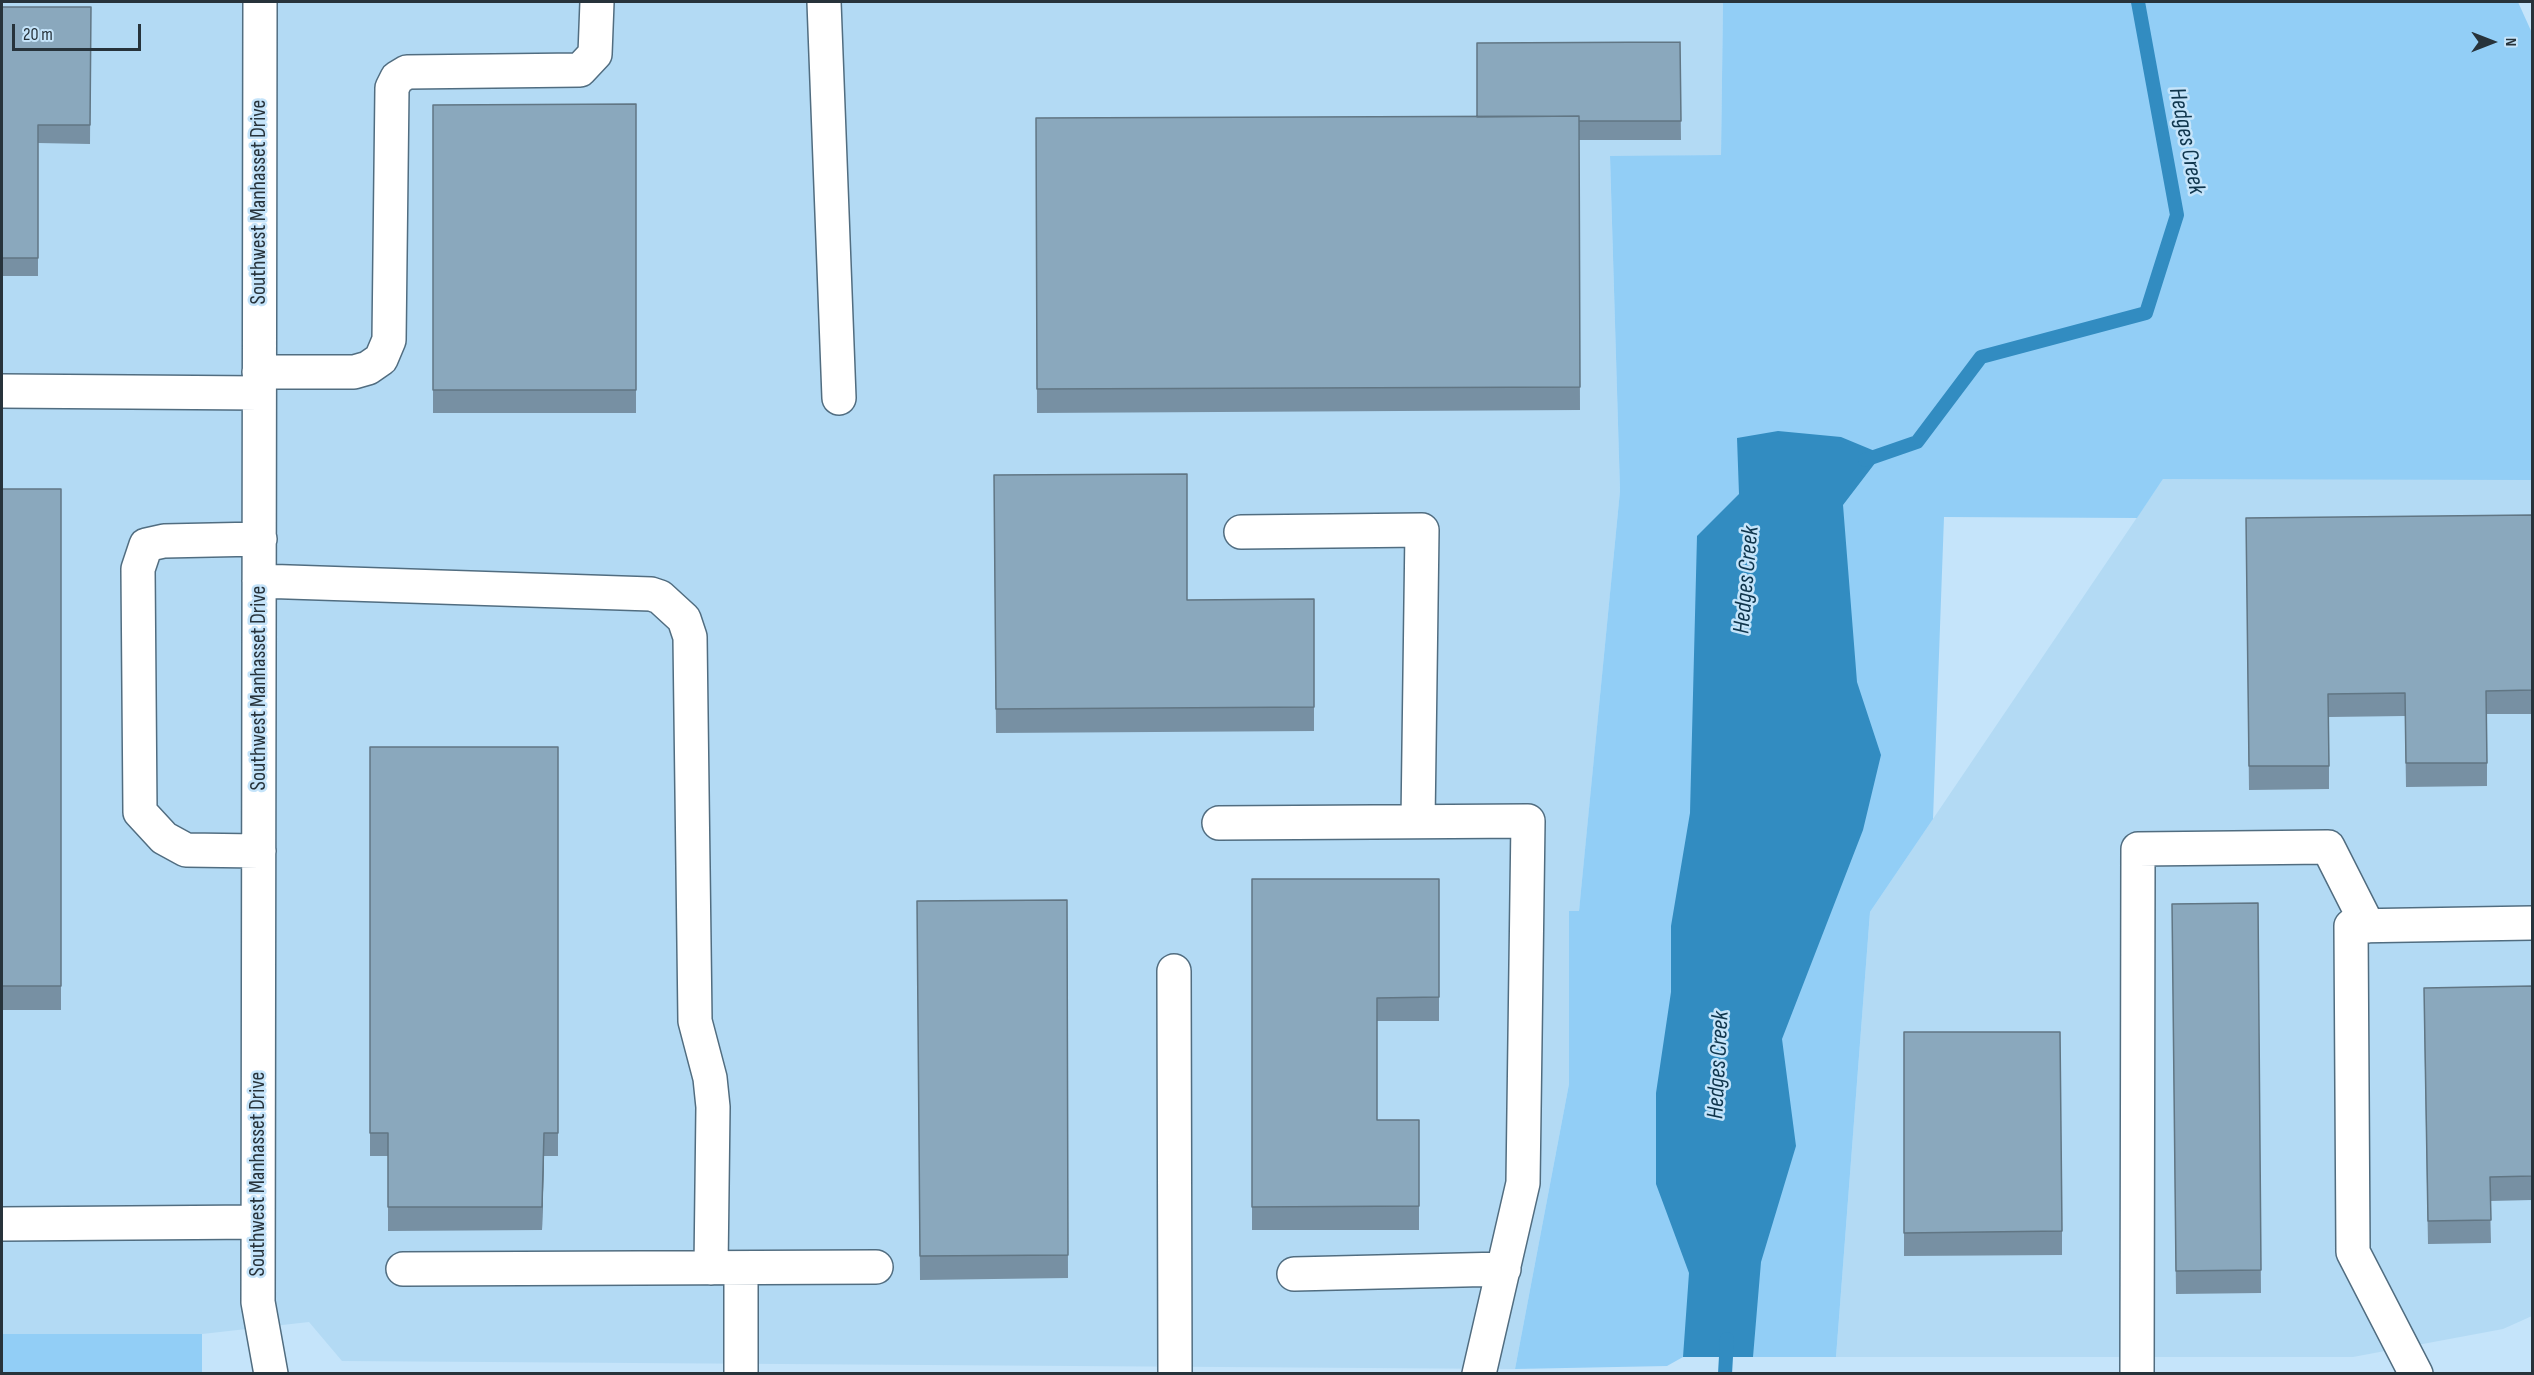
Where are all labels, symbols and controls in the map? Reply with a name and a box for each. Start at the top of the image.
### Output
scale bar [15,12,144,50]
north arrow [2462,12,2522,72]
text: 20 m [23,24,53,45]
text: N [2501,38,2520,46]
water label: Hedges Creek [2162,85,2210,197]
street label: Southwest Manhasset Drive [246,100,272,304]
water label: Hedges Creek [1728,525,1766,635]
street label: Southwest Manhasset Drive [246,586,272,790]
water label: Hedges Creek [1702,1010,1736,1120]
street label: Southwest Manhasset Drive [245,1072,271,1276]

